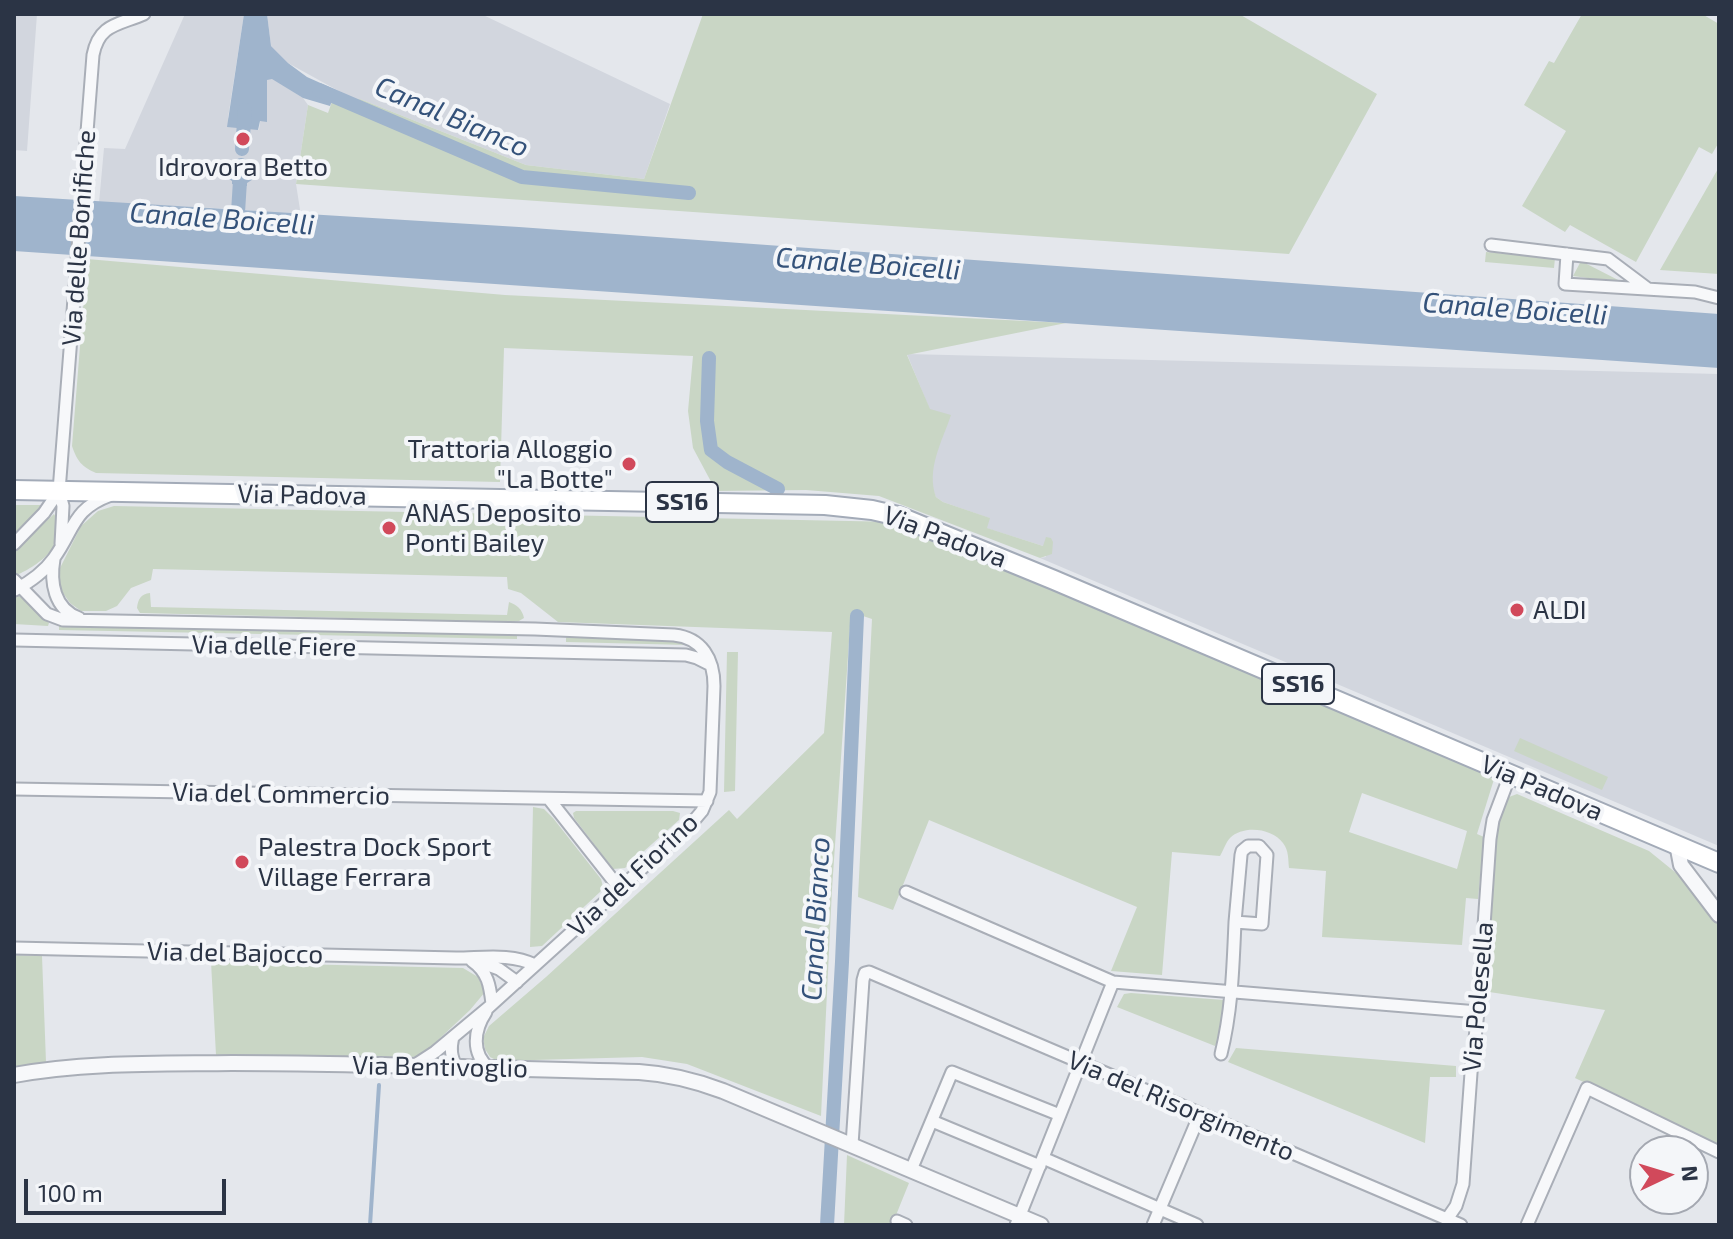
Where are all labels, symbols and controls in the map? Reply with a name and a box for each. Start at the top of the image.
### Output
water label: Canal Bianco [370,69,534,165]
street label: Via delle Bonifiche [56,129,102,347]
marker: Idrovora Betto [234,130,252,148]
place label: Idrovora Betto [158,151,328,183]
water label: Canale Boicelli [128,196,316,242]
water label: Canale Boicelli [774,241,962,287]
water label: Canale Boicelli [1421,286,1609,332]
place label: Trattoria Alloggio "La Botte" [407,433,613,494]
marker: Trattoria Alloggio "La Botte" [620,455,638,473]
street label: Via Padova [237,478,367,512]
road number: SS16 [646,482,718,522]
place label: ANAS Deposito Ponti Bailey [405,497,581,558]
street label: Via Padova [879,499,1011,575]
marker: ANAS Deposito Ponti Bailey [380,519,398,537]
place label: ALDI [1533,594,1587,626]
marker: ALDI [1508,601,1526,619]
street label: Via delle Fiere [191,629,357,663]
road number: SS16 [1262,664,1334,704]
street label: Via Padova [1476,748,1608,828]
street label: Via del Commercio [172,777,390,811]
street label: Via del Fiorino [561,807,705,943]
place label: Palestra Dock Sport Village Ferrara [258,831,491,892]
water label: Canal Bianco [795,836,837,1002]
marker: Palestra Dock Sport Village Ferrara [233,853,251,871]
street label: Via Polesella [1456,920,1500,1074]
street label: Via del Bajocco [147,936,323,970]
street label: Via del Risorgimento [1063,1044,1299,1168]
street label: Via Bentivoglio [352,1050,528,1084]
north arrow [1629,1135,1709,1215]
scale bar [28,1163,230,1213]
text: N [1677,1165,1704,1182]
text: 100 m [38,1178,103,1207]

